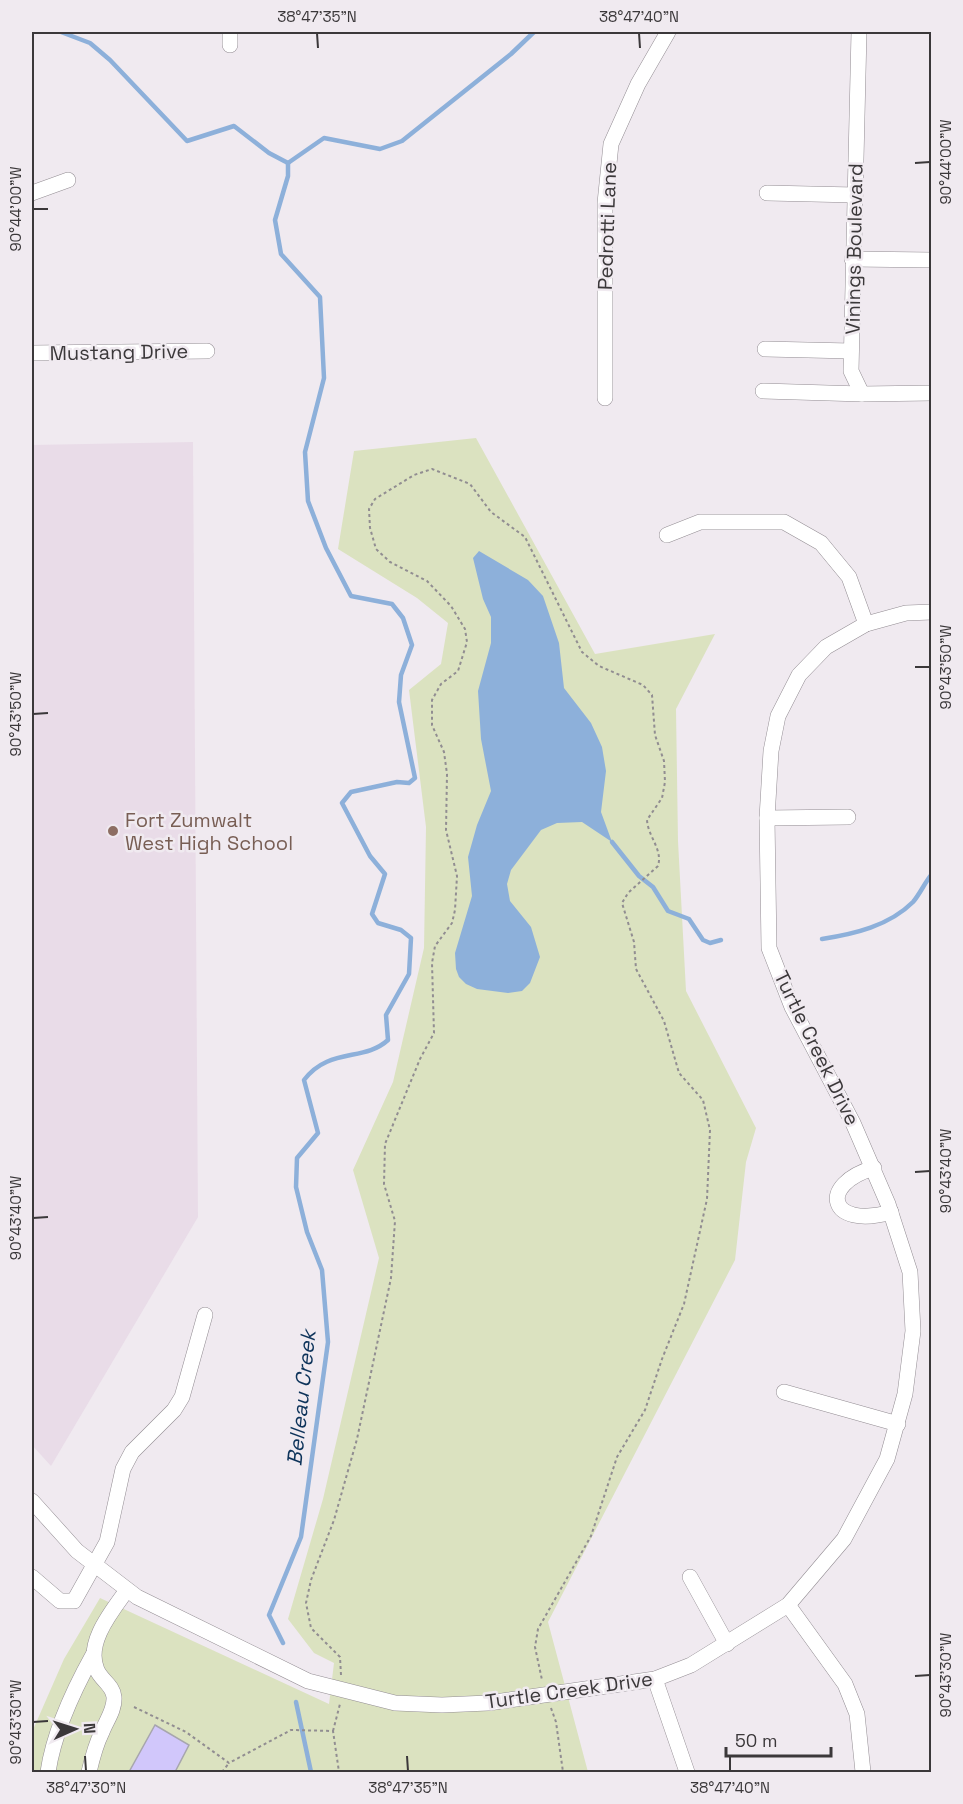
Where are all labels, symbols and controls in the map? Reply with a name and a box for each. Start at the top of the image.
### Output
text: 38°47'35"N [277,7,357,26]
text: 38°47'40"N [599,7,679,26]
text: 90°44'00"W [936,119,955,205]
street label: Pedrotti Lane [592,162,622,290]
street label: Vinings Boulevard [840,163,868,335]
text: 90°44'00"W [6,166,25,252]
street label: Mustang Drive [49,338,189,366]
text: 90°43'50"W [936,625,955,709]
text: 90°43'50"W [6,672,25,756]
place label: Fort Zumwalt West High School [125,807,293,856]
marker: Fort Zumwalt West High School [106,824,120,838]
street label: Turtle Creek Drive [768,967,866,1129]
text: 90°43'40"W [936,1129,955,1213]
text: 90°43'40"W [6,1176,25,1260]
water label: Belleau Creek [280,1326,322,1467]
text: 90°43'30"W [936,1633,955,1717]
street label: Turtle Creek Drive [484,1665,654,1715]
text: 90°43'30"W [6,1680,25,1764]
north arrow [45,1699,105,1759]
scale bar [726,1720,831,1758]
text: N [79,1722,100,1734]
text: 50 m [735,1729,777,1752]
text: 38°47'30"N [46,1778,126,1797]
text: 38°47'35"N [368,1778,448,1797]
text: 38°47'40"N [690,1778,770,1797]

